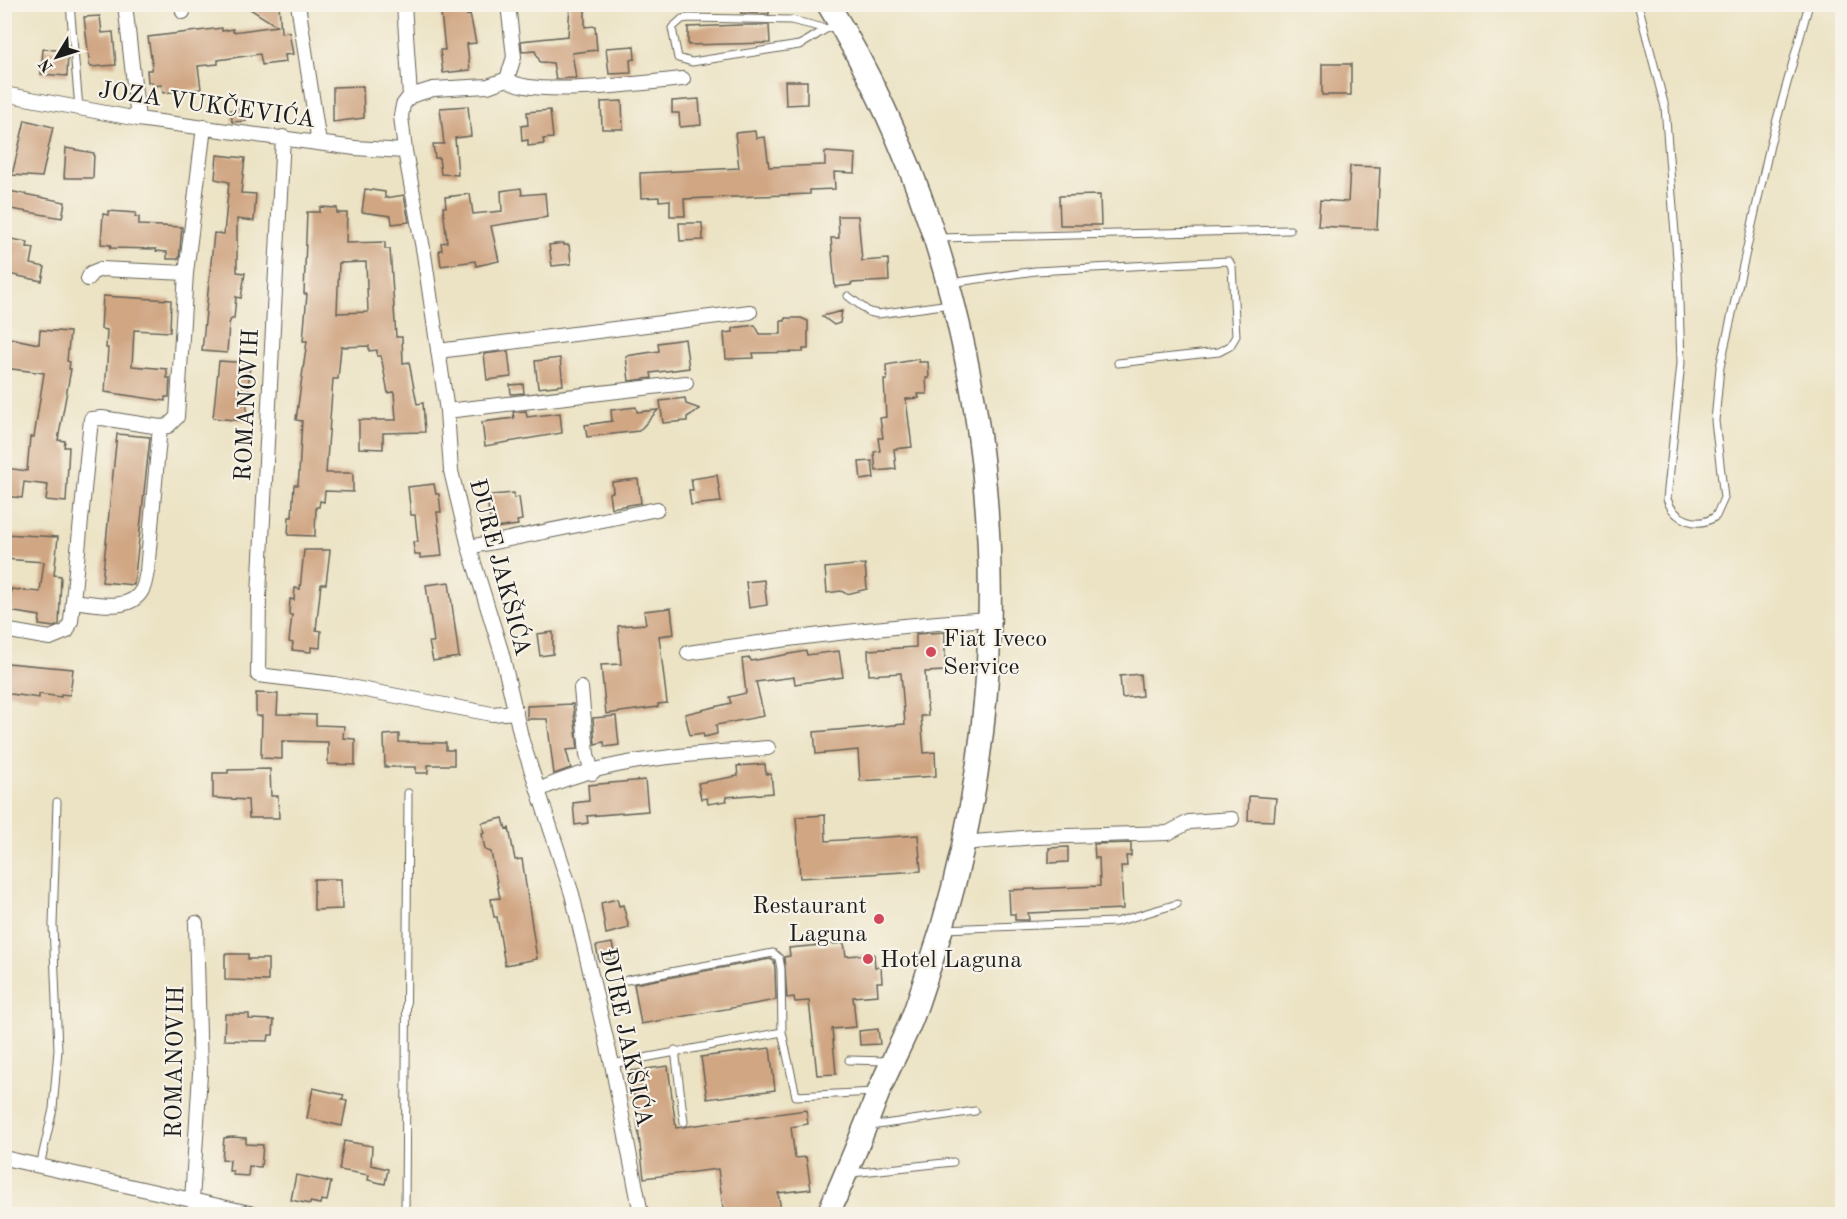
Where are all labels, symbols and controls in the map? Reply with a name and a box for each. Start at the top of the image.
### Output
north arrow [27,27,87,87]
text: N [36,55,57,75]
street label: JOZA VUKČEVIĆA [97,74,317,133]
street label: ROMANOVIH [232,328,264,482]
street label: ĐURE JAKŠIĆA [464,475,539,659]
place label: Fiat Iveco Service [943,628,1047,680]
marker: Fiat Iveco Service [924,645,938,659]
place label: Restaurant Laguna [752,895,867,947]
marker: Restaurant Laguna [872,912,886,926]
street label: ĐURE JAKŠIĆA [594,945,661,1129]
place label: Hotel Laguna [880,949,1022,973]
marker: Hotel Laguna [861,952,875,966]
street label: ROMANOVIH [163,985,189,1139]

